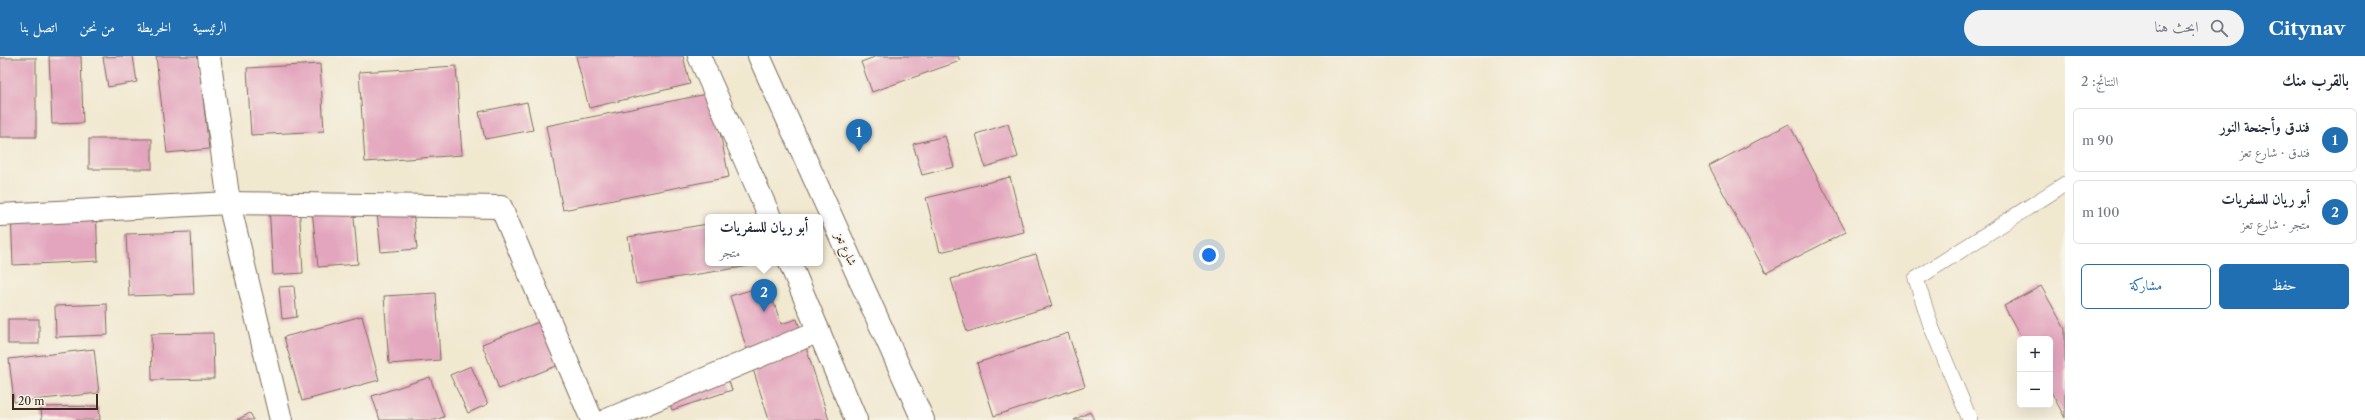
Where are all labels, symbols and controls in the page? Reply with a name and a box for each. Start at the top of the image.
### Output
search box [1964,10,2244,46]
text: ابحث هنا [2154,17,2198,36]
icon: search [2208,17,2230,39]
text: Citynav [2268,17,2345,40]
text: اتصل بنا [20,18,58,36]
text: من نحن [80,18,115,36]
text: الخريطة [137,18,171,36]
text: الرئيسية [193,18,227,36]
text: بالقرب منك [2282,70,2349,90]
text: النتائج: 2 [2081,73,2118,89]
text: فندق وأجنحة النور [2220,117,2310,136]
pin: 1 [846,119,872,152]
text: 90 m [2082,132,2113,148]
text: 1 [2332,132,2338,148]
text: فندق · شارع تعز [2240,144,2310,160]
text: أبو ريان للسفريات [2221,189,2310,208]
text: 100 m [2082,204,2120,220]
text: 2 [2331,204,2339,220]
popup [705,214,823,266]
text: متجر · شارع تعز [2241,216,2310,232]
text: أبو ريان للسفريات [720,217,808,236]
street label: شارع تعز [828,228,860,270]
text: متجر [720,244,740,260]
your location [1199,245,1219,265]
button: مشاركة [2081,264,2211,309]
button: حفظ [2219,264,2349,309]
pin: 2 [751,279,777,312]
map controls [2017,336,2053,408]
button: + [2017,336,2053,372]
button: − [2017,372,2053,408]
scale bar [12,392,98,411]
text: 20 m [18,394,44,408]

